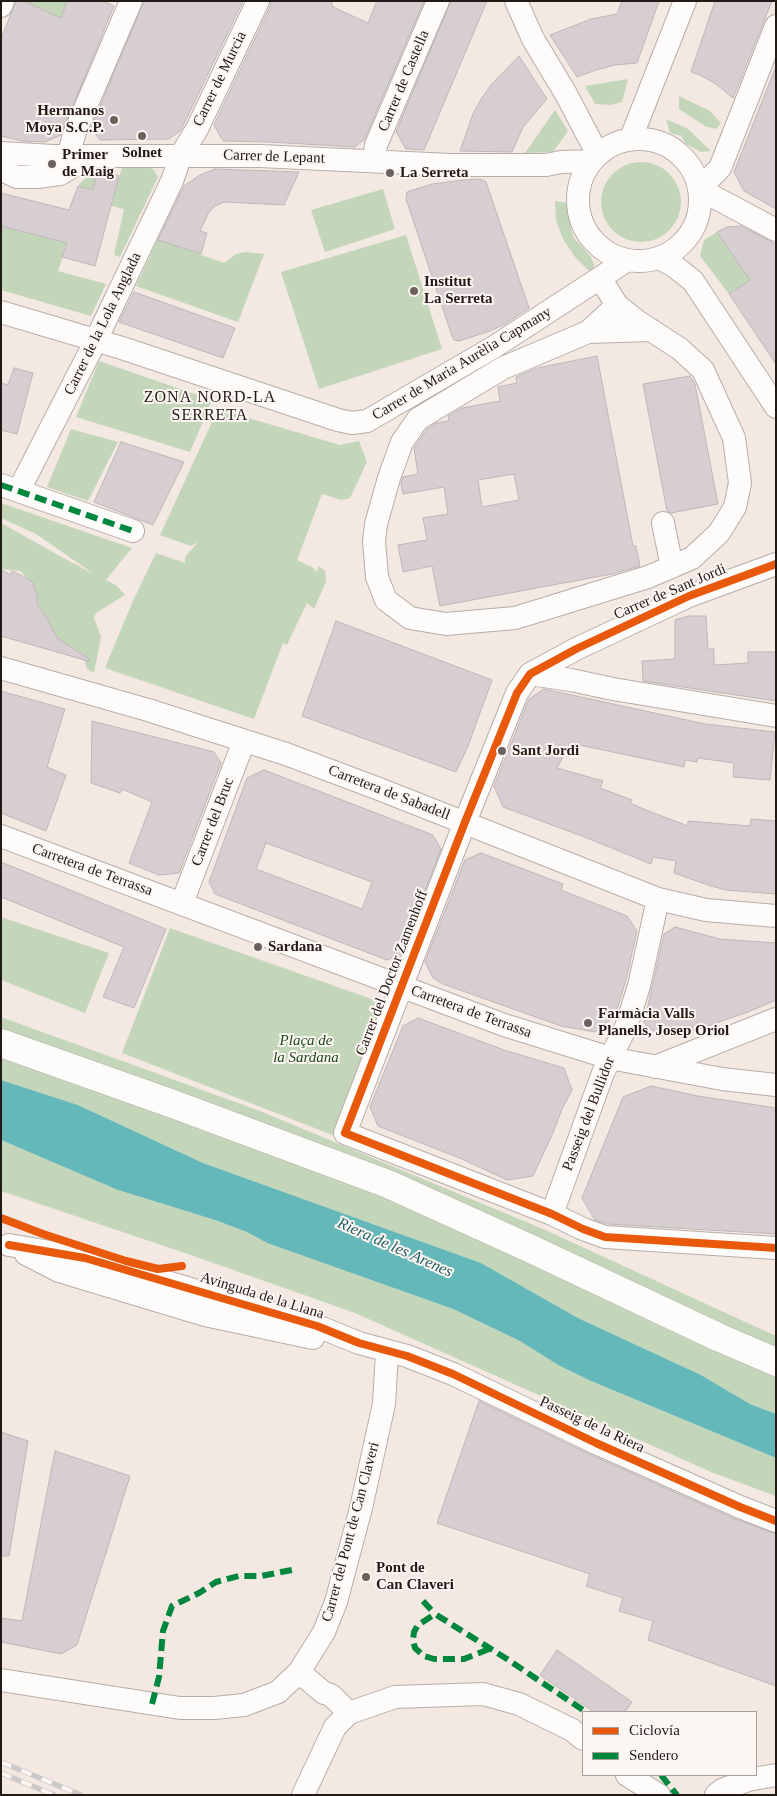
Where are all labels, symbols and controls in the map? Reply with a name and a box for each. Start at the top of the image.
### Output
street label: Carrer de Castella [375,28,433,134]
street label: Carrer de Murcia [189,29,251,129]
place label: Hermanos Moya S.C.P. [25,102,104,137]
marker: Hermanos Moya S.C.P. [108,114,120,126]
marker: Solnet [136,130,148,142]
place label: Solnet [122,144,162,162]
place label: Primer de Maig [62,146,114,181]
street label: Carrer de Lepant [223,146,325,168]
marker: Primer de Maig [46,158,58,170]
place label: La Serreta [400,164,468,182]
marker: La Serreta [384,167,396,179]
street label: Carrer de la Lola Anglada [61,250,145,398]
place label: Institut La Serreta [424,273,492,308]
marker: Institut La Serreta [408,285,420,297]
street label: Carrer de Maria Aurèlia Capmany [369,303,555,425]
district label: ZONA NORD-LA SERRETA [142,388,278,426]
street label: Carrer de Sant Jordi [611,560,729,624]
place label: Sant Jordi [512,742,579,760]
marker: Sant Jordi [496,745,508,757]
street label: Carretera de Sabadell [326,761,452,825]
street label: Carrer del Bruc [188,775,238,869]
street label: Carretera de Terrassa [29,840,155,900]
street label: Carrer del Doctor Zamenhoff [352,888,432,1058]
place label: Sardana [268,938,322,956]
marker: Sardana [252,941,264,953]
street label: Carretera de Terrassa [408,982,534,1042]
place label: Farmàcia Valls Planells, Josep Oriol [598,1005,729,1040]
marker: Farmàcia Valls Planells, Josep Oriol [582,1017,594,1029]
park label: Plaça de la Sardana [273,1032,339,1067]
street label: Passeig del Bullidor [559,1054,619,1174]
water label: Riera de les Arenes [334,1214,456,1282]
street label: Avinguda de la Llana [198,1269,326,1323]
street label: Passeig de la Riera [537,1393,647,1457]
street label: Carrer del Pont de Can Claveri [318,1440,384,1624]
place label: Pont de Can Claveri [376,1559,454,1594]
marker: Pont de Can Claveri [360,1571,372,1583]
legend [582,1711,757,1776]
text: Ciclovía [629,1722,680,1738]
text: Sendero [629,1747,678,1763]

